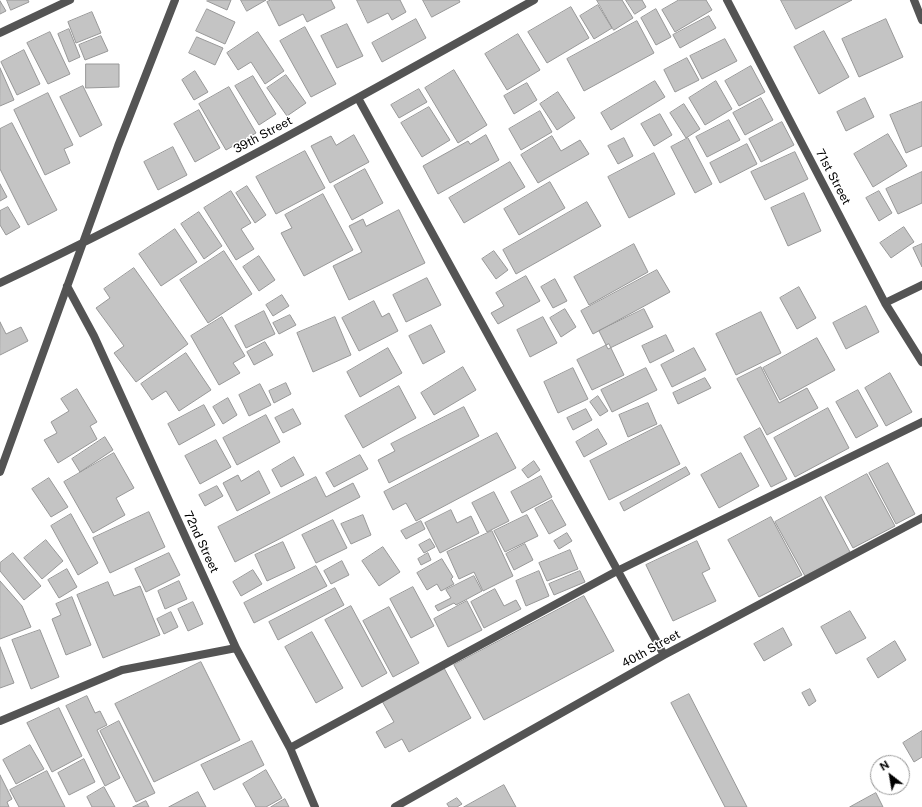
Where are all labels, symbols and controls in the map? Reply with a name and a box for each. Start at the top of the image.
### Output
street label: 39th Street [231,113,295,157]
street label: 71st Street [812,147,854,207]
street label: 72nd Street [180,509,222,575]
street label: 40th Street [619,627,683,671]
north arrow [870,755,910,795]
text: N [878,758,891,773]

